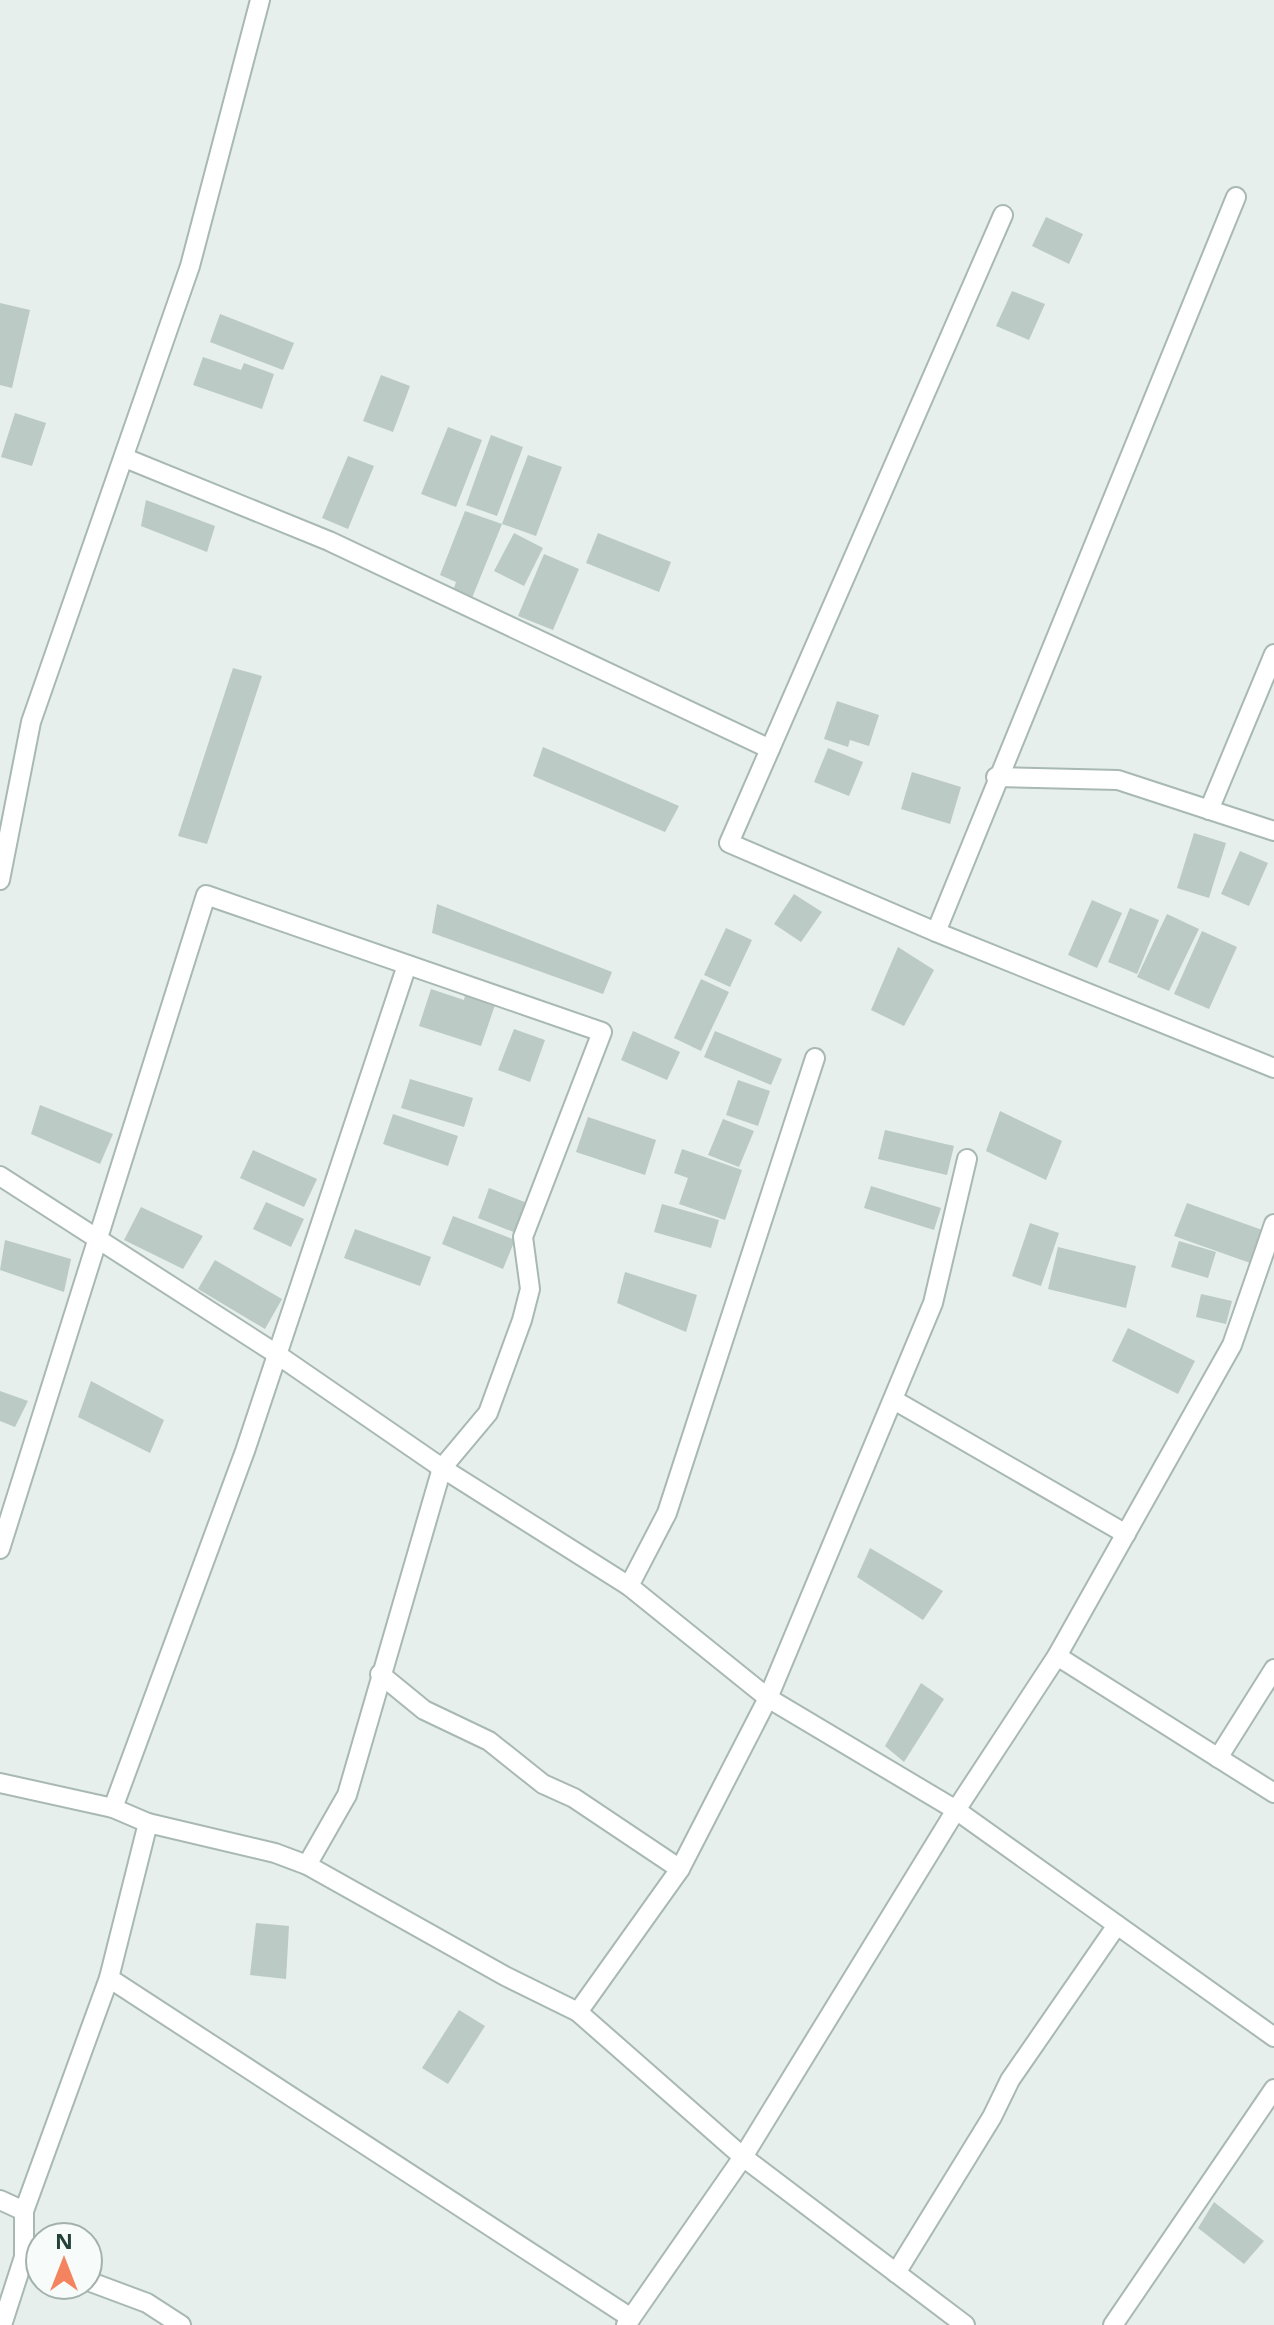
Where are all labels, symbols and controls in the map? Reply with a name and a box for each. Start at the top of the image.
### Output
north arrow [24,2221,104,2301]
text: N [55,2225,73,2255]

